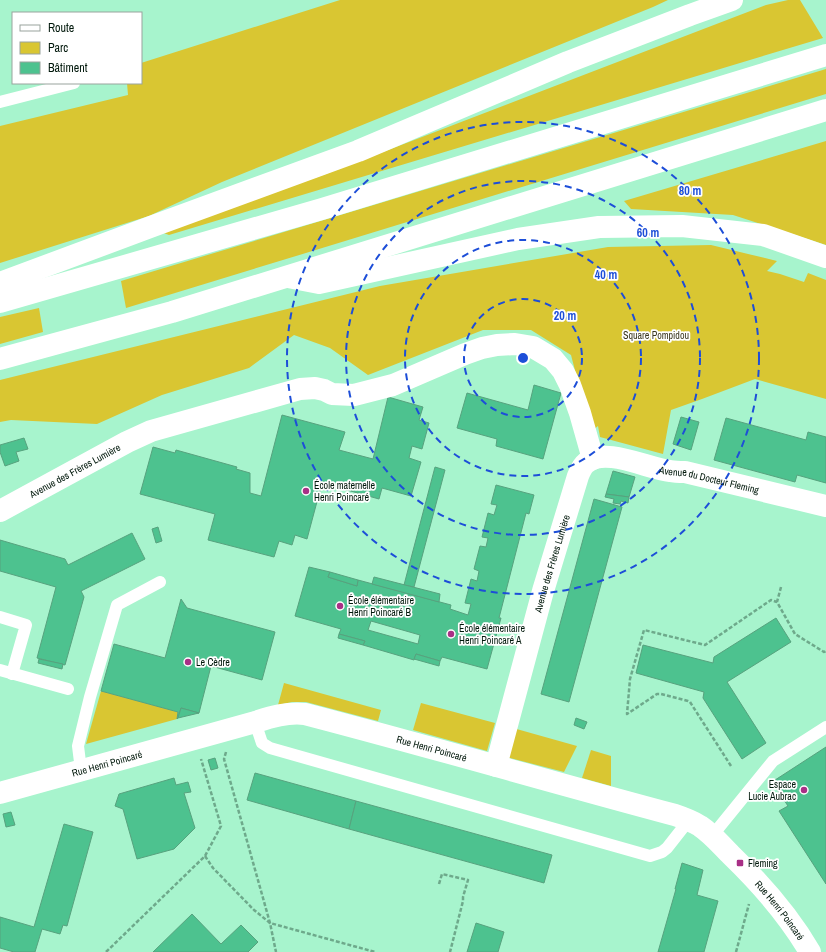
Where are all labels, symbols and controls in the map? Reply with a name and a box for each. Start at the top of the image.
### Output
legend [12,12,142,84]
text: Route [48,20,74,36]
text: Parc [48,40,68,56]
text: Bâtiment [48,60,88,76]
text: 80 m [679,183,701,199]
text: 60 m [637,225,659,241]
text: 40 m [595,267,617,283]
text: 20 m [554,308,576,324]
park label: Square Pompidou [623,329,689,342]
centre of rings [516,351,530,365]
street label: Avenue des Frères Lumière [26,440,123,501]
street label: Avenue du Docteur Fleming [657,462,761,496]
place label: École maternelle Henri Poincaré [314,479,376,504]
marker: École maternelle Henri Poincaré [301,486,311,496]
street label: Avenue des Frères Lumière [531,513,573,615]
place label: École élémentaire Henri Poincaré B [348,594,415,619]
marker: École élémentaire Henri Poincaré B [335,601,345,611]
place label: École élémentaire Henri Poincaré A [459,622,526,647]
marker: École élémentaire Henri Poincaré A [446,629,456,639]
place label: Le Cèdre [196,656,230,669]
marker: Le Cèdre [183,657,193,667]
street label: Rue Henri Poincaré [395,732,469,764]
street label: Rue Henri Poincaré [70,747,144,779]
place label: Espace Lucie Aubrac [748,778,796,803]
marker: Espace Lucie Aubrac [799,785,809,795]
place label: Fleming [748,857,778,870]
marker: Fleming [735,858,745,868]
street label: Rue Henri Poincaré [752,878,808,943]

